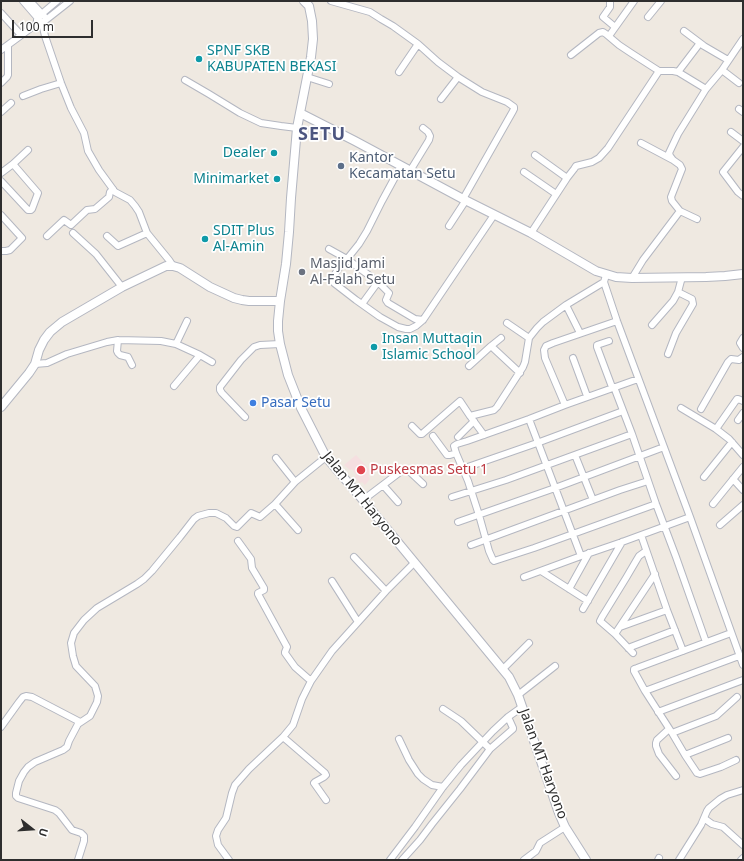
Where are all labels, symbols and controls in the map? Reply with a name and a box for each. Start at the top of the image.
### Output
scale bar [14,12,95,38]
text: 100 m [19,18,54,35]
place label: SPNF SKB KABUPATEN BEKASI [207,43,336,76]
marker: SPNF SKB KABUPATEN BEKASI [194,54,204,64]
district label: SETU [298,124,346,146]
place label: Dealer [223,145,266,161]
marker: Dealer [269,148,279,158]
place label: Kantor Kecamatan Setu [349,150,456,182]
marker: Kantor Kecamatan Setu [336,161,346,171]
place label: Minimarket [193,171,269,187]
marker: Minimarket [272,174,282,184]
place label: SDIT Plus Al-Amin [213,223,275,256]
marker: SDIT Plus Al-Amin [200,234,210,244]
place label: Masjid Jami Al-Falah Setu [310,256,395,288]
marker: Masjid Jami Al-Falah Setu [297,267,307,277]
place label: Insan Muttaqin Islamic School [382,331,482,364]
marker: Insan Muttaqin Islamic School [369,342,379,352]
place label: Pasar Setu [261,395,331,411]
marker: Pasar Setu [248,398,258,408]
street label: Jalan MT Haryono [319,449,405,549]
place label: Puskesmas Setu 1 [370,462,488,478]
marker: Puskesmas Setu 1 [355,464,367,476]
street label: Jalan MT Haryono [515,706,571,822]
north arrow [12,809,52,849]
text: U [36,826,52,839]

